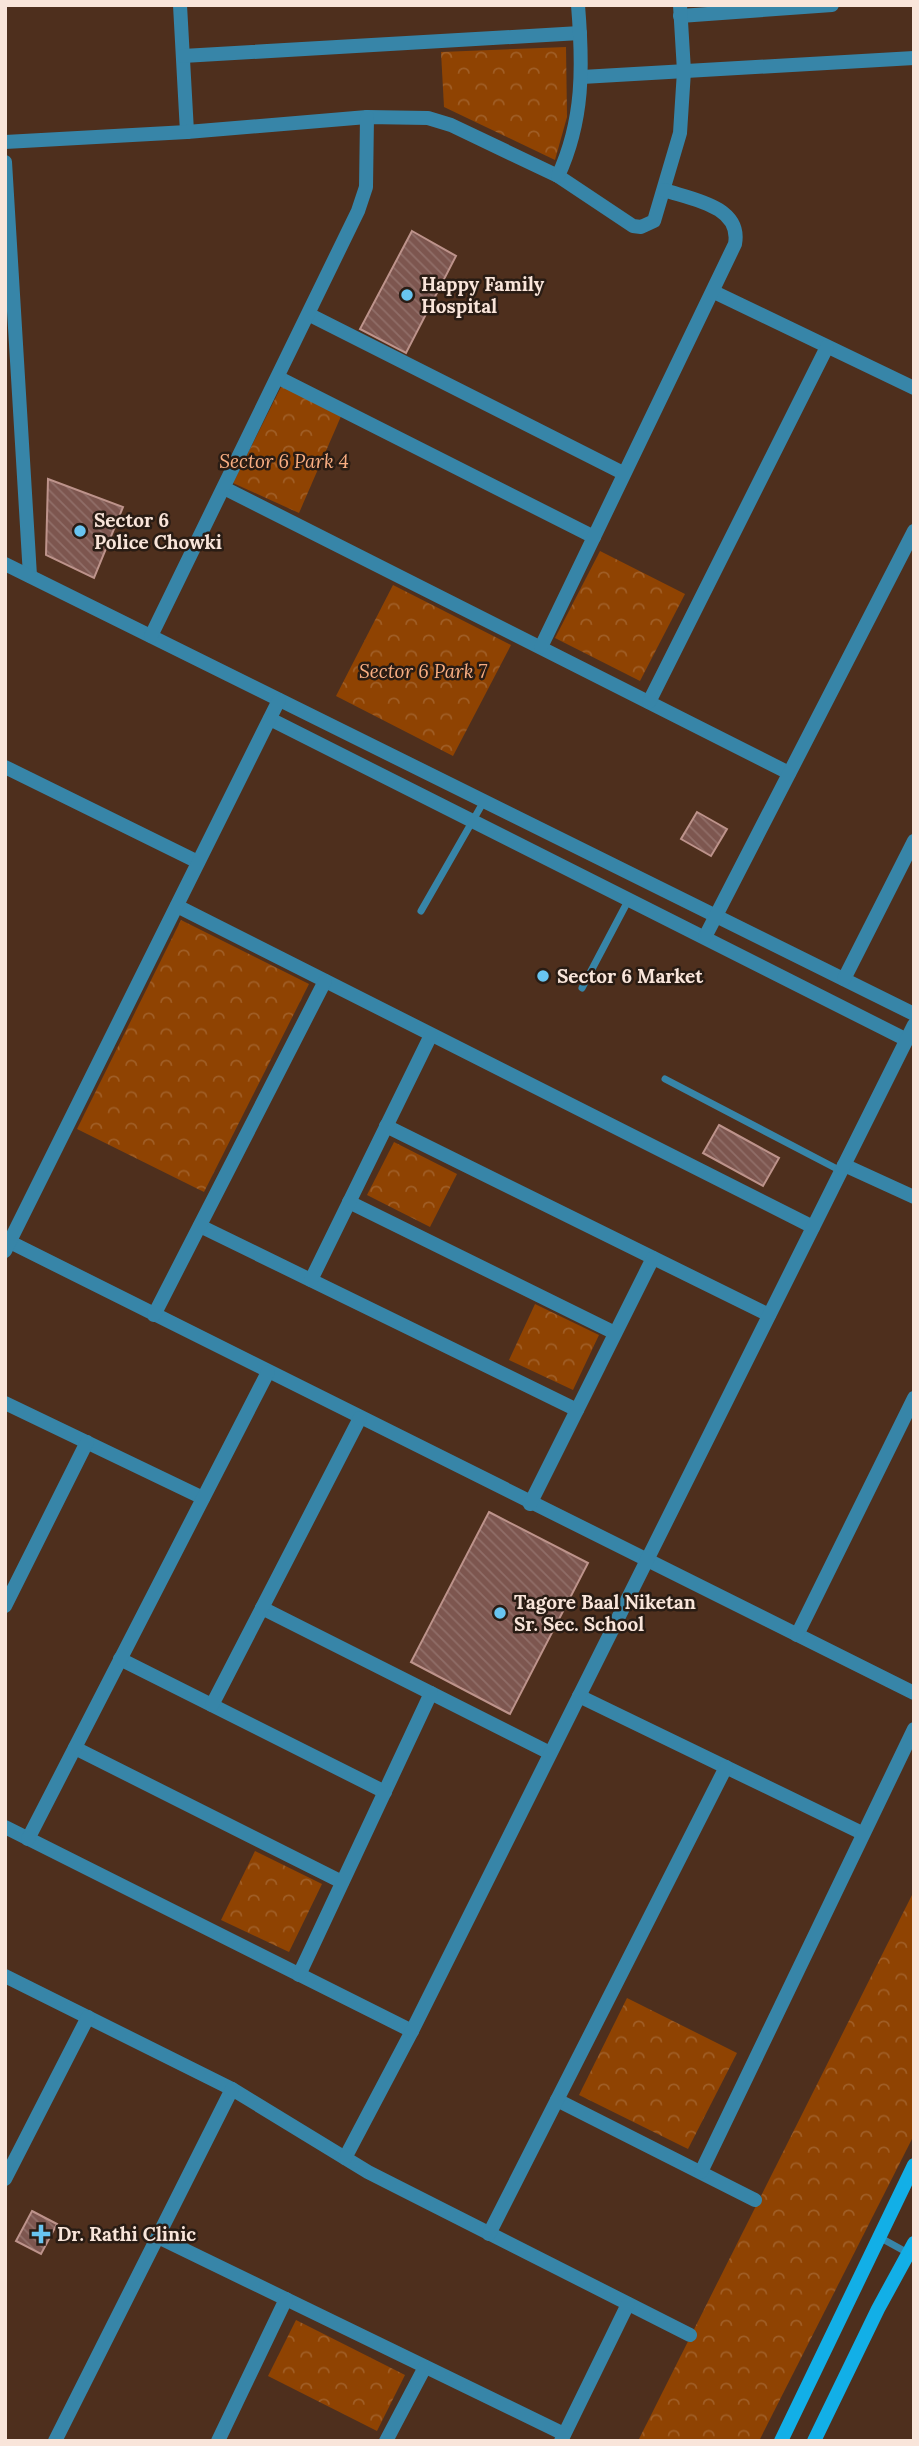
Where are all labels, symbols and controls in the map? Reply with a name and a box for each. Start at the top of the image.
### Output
place label: Happy Family Hospital [421,272,545,318]
marker: Happy Family Hospital [399,287,415,303]
park label: Sector 6 Park 4 [219,449,349,473]
place label: Sector 6 Police Chowki [94,508,222,554]
marker: Sector 6 Police Chowki [72,523,88,539]
park label: Sector 6 Park 7 [359,659,488,683]
place label: Sector 6 Market [557,964,704,988]
marker: Sector 6 Market [535,968,551,984]
place label: Tagore Baal Niketan Sr. Sec. School [514,1590,696,1636]
marker: Tagore Baal Niketan Sr. Sec. School [492,1605,508,1621]
place label: Dr. Rathi Clinic [57,2222,196,2246]
marker: Dr. Rathi Clinic [31,2224,51,2244]

